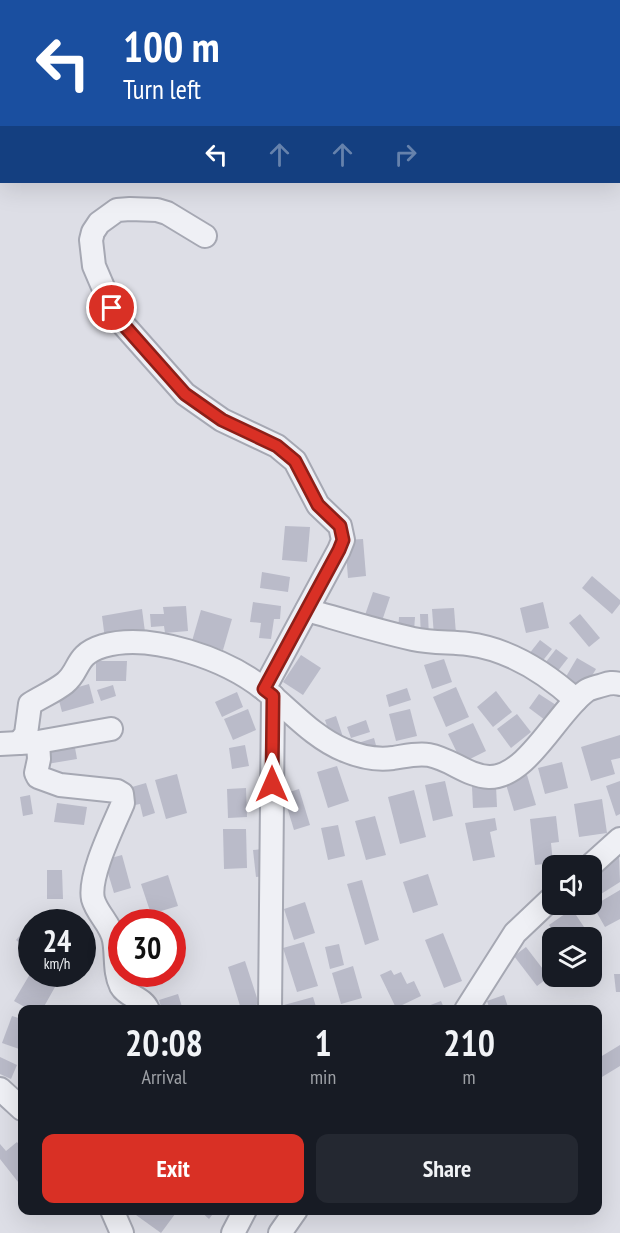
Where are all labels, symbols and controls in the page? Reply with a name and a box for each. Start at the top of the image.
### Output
text: 100 m [123,19,220,74]
icon: left [24,24,102,102]
text: Turn left [123,72,201,106]
icon: left [200,138,233,171]
icon: ahead [263,138,296,171]
icon: ahead [326,138,359,171]
icon: right [389,138,422,171]
pin [86,282,137,333]
icon: arrive [95,291,128,324]
position arrow [240,752,304,816]
map controls [542,855,602,987]
button: sound [542,855,602,915]
speed limit sign: 30 [108,909,186,987]
text: 24 [43,921,71,960]
button: layers [542,927,602,987]
text: km/h [44,954,70,973]
text: 20:08 [125,1019,203,1066]
text: 1 [314,1019,332,1066]
text: 210 [443,1019,495,1066]
text: Arrival [141,1064,187,1090]
text: min [310,1064,336,1090]
text: m [463,1064,476,1090]
button: Exit [42,1134,304,1203]
button: Share [316,1134,578,1203]

